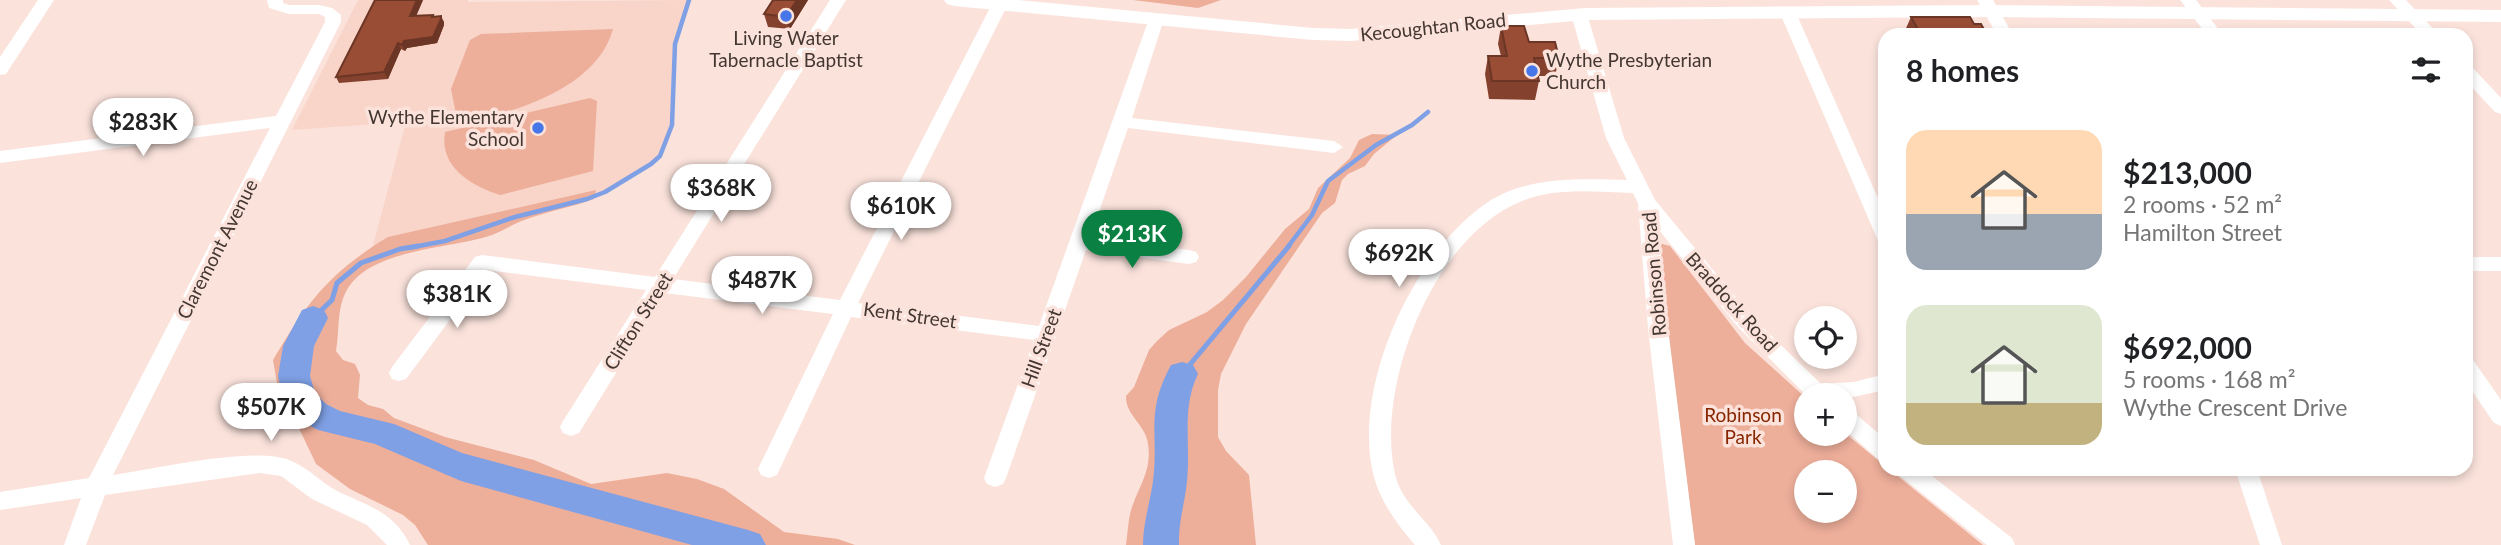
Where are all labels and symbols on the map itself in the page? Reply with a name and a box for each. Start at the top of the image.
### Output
street label: Kecoughtan Road [1359,7,1507,46]
marker: Living Water Tabernacle Baptist [778,8,794,24]
place label: Living Water Tabernacle Baptist [709,26,863,71]
place label: Wythe Presbyterian Church [1546,48,1712,93]
marker: Wythe Presbyterian Church [1524,63,1540,79]
pin: $283K [94,99,192,158]
place label: Wythe Elementary School [368,105,524,150]
marker: Wythe Elementary School [530,120,546,136]
pin: $368K [672,164,770,224]
street label: Claremont Avenue [171,175,262,323]
pin: $610K [852,182,950,242]
pin: $213K [1083,210,1181,270]
street label: Robinson Road [1637,211,1670,337]
pin: $692K [1350,230,1448,289]
street label: Braddock Road [1682,247,1783,356]
pin: $487K [713,256,811,316]
street label: Clifton Street [598,267,677,374]
pin: $381K [408,270,506,330]
street label: Kent Street [862,297,958,332]
street label: Hill Street [1016,305,1066,391]
pin: $507K [222,384,320,443]
park label: Robinson Park [1704,403,1782,448]

